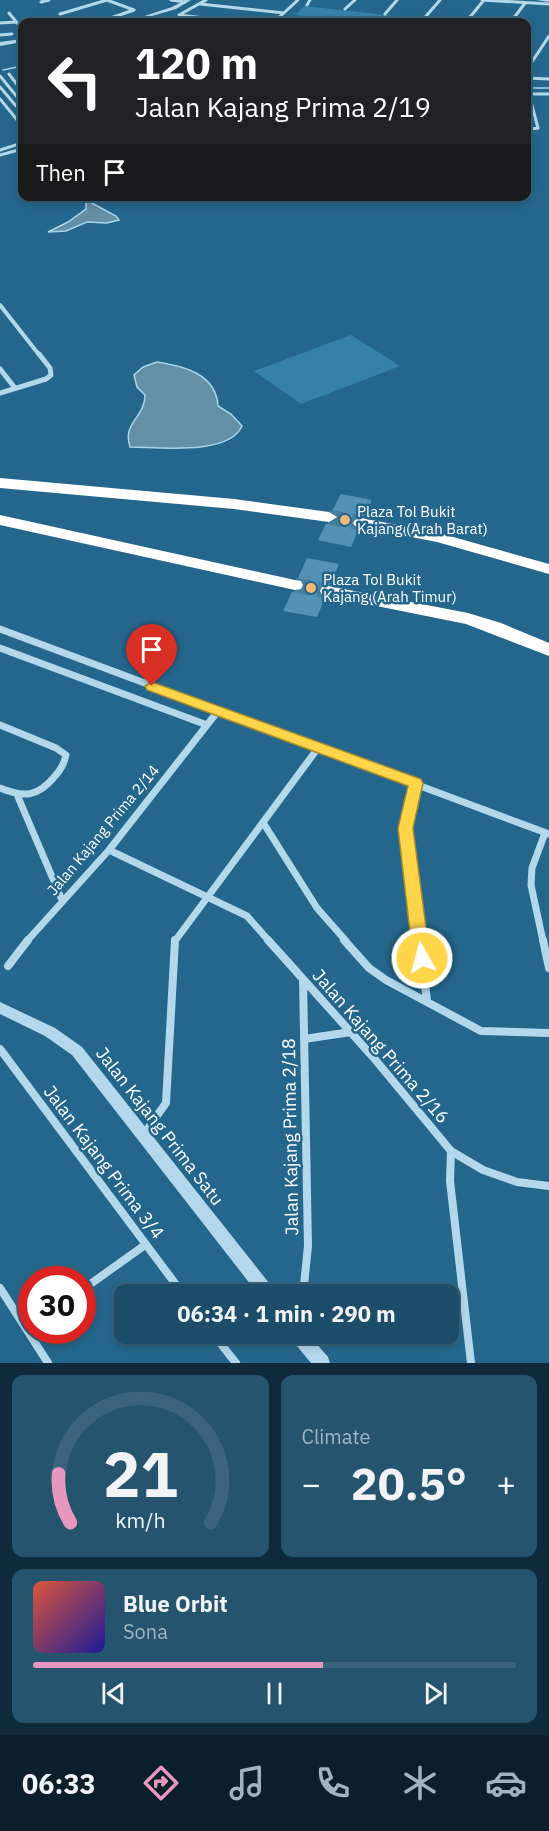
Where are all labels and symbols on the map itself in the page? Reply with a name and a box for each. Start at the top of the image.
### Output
place label: Plaza Tol Bukit Kajang (Arah Barat) [357,502,488,538]
marker: Plaza Tol Bukit Kajang (Arah Barat) [338,513,352,527]
place label: Plaza Tol Bukit Kajang (Arah Timur) [323,570,457,606]
marker: Plaza Tol Bukit Kajang (Arah Timur) [304,581,318,595]
pin [126,624,177,686]
street label: Jalan Kajang Prima 2/14 [43,761,163,899]
position arrow [390,926,454,990]
street label: Jalan Kajang Prima 2/16 [308,964,454,1128]
street label: Jalan Kajang Prima 2/18 [277,1038,303,1236]
street label: Jalan Kajang Prima Satu [91,1042,229,1210]
street label: Jalan Kajang Prima 3/4 [39,1081,169,1244]
speed limit sign: 30 [18,1266,96,1344]

